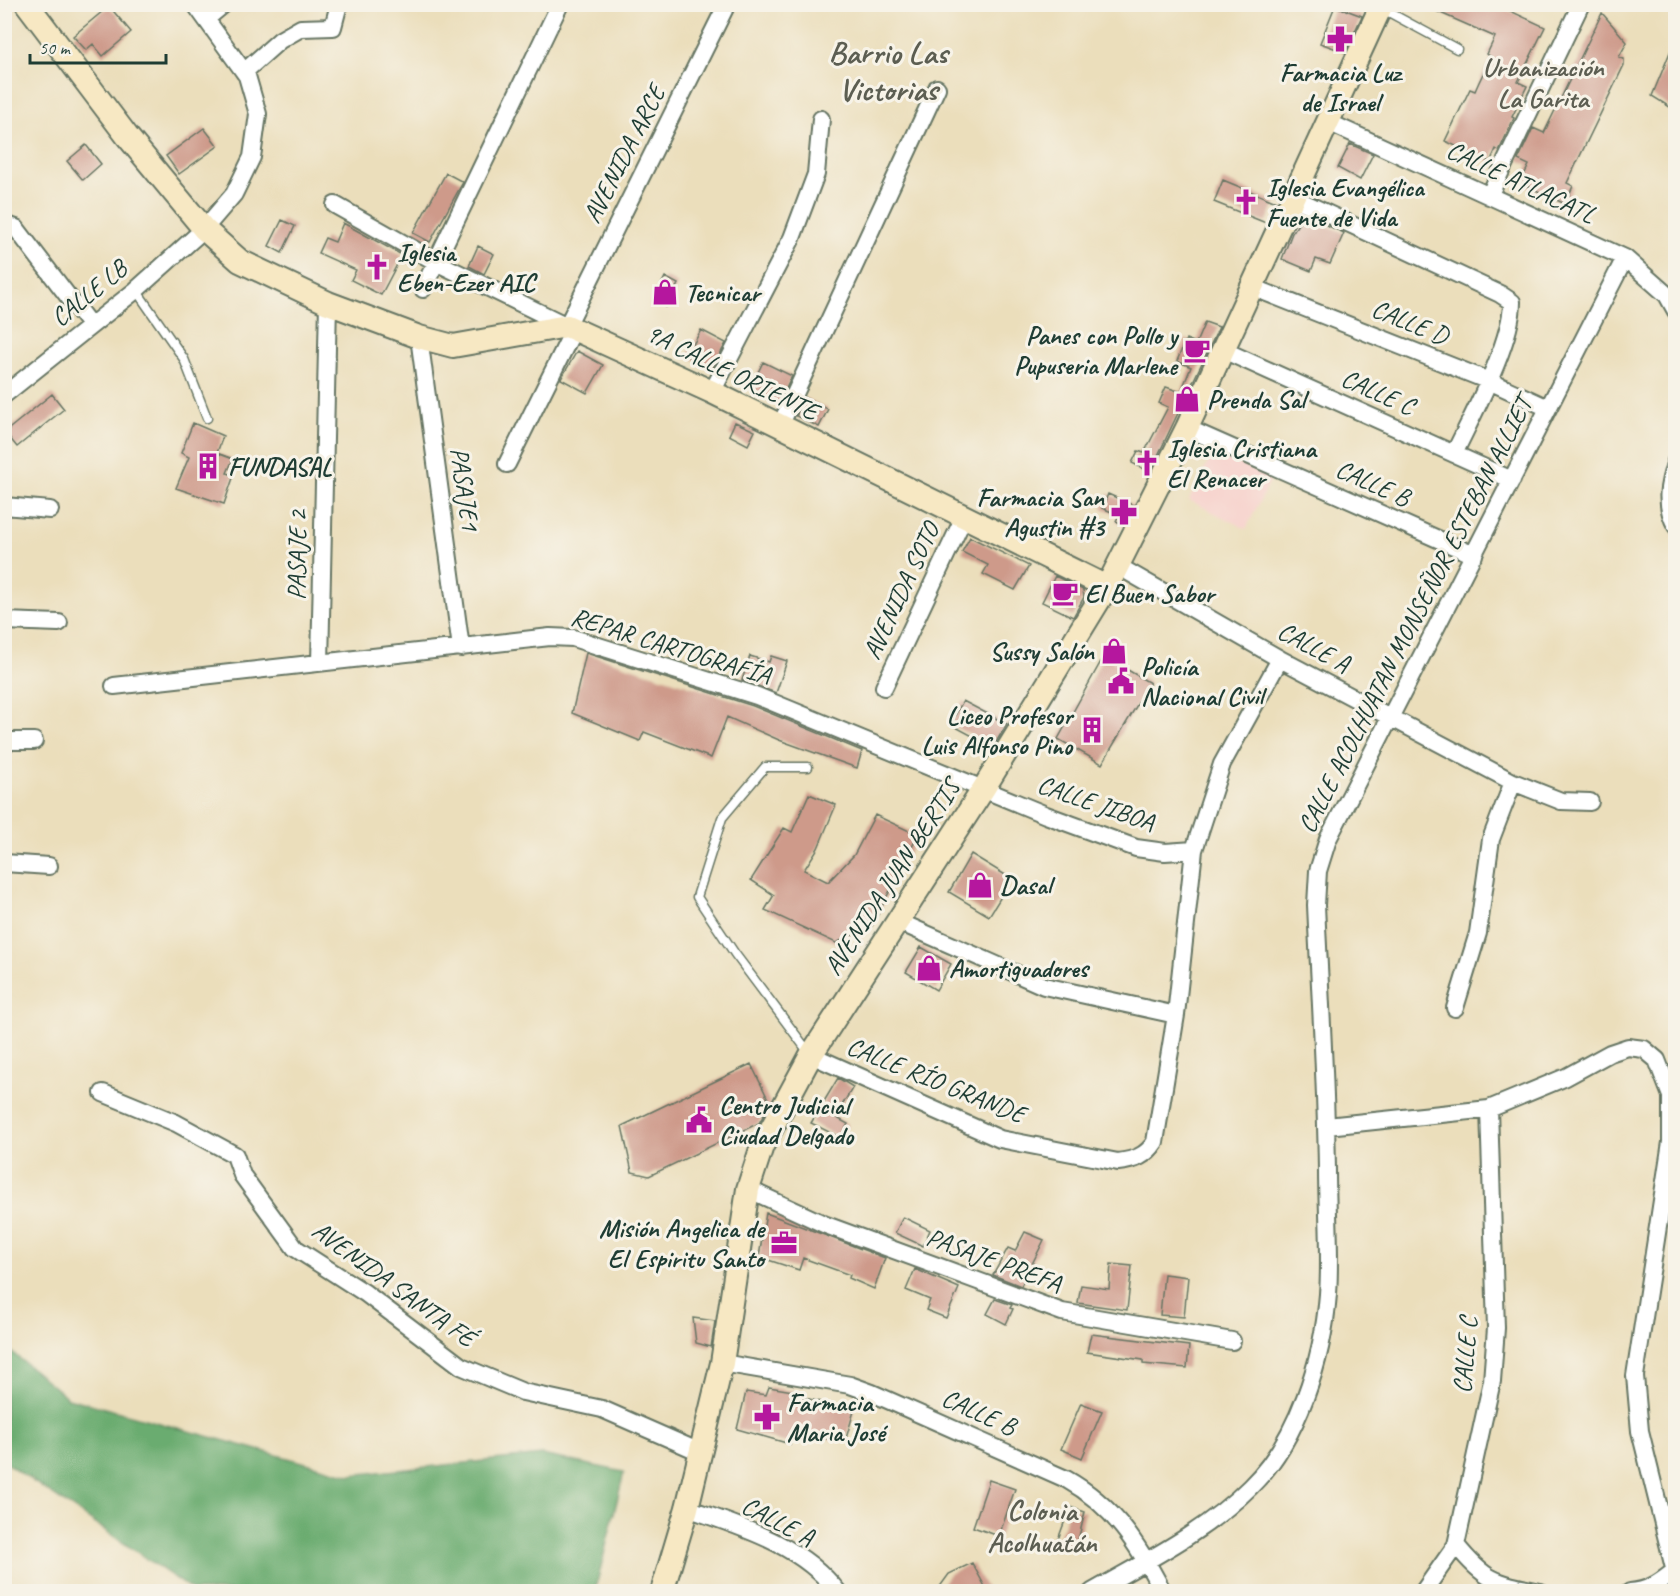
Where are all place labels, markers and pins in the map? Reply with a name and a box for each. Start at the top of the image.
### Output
pharmacy icon: Farmacia Luz de Israel [1325,24,1355,54]
place label: Farmacia Luz de Israel [1280,56,1403,119]
place label: Iglesia Evangélica Fuente de Vida [1266,171,1426,234]
church icon: Iglesia Evangélica Fuente de Vida [1231,187,1261,217]
place label: Iglesia Eben-Ezer AIC [397,236,538,299]
church icon: Iglesia Eben-Ezer AIC [362,252,392,282]
place label: Tecnicar [685,276,763,309]
shop icon: Tecnicar [650,277,680,307]
place label: Panes con Pollo y Pupuseria Marlene [1014,319,1180,382]
cafe icon: Panes con Pollo y Pupuseria Marlene [1182,335,1212,365]
place label: Prenda Sal [1207,383,1310,416]
shop icon: Prenda Sal [1172,384,1202,414]
place label: Iglesia Cristiana El Renacer [1167,432,1318,495]
church icon: Iglesia Cristiana El Renacer [1132,448,1162,478]
place label: FUNDASAL [228,450,332,483]
building icon: FUNDASAL [193,451,223,481]
place label: Farmacia San Agustin #3 [977,481,1106,544]
pharmacy icon: Farmacia San Agustin #3 [1109,497,1139,527]
place label: El Buen Sabor [1085,577,1217,610]
cafe icon: El Buen Sabor [1050,578,1080,608]
place label: Sussy Salón [989,635,1095,668]
shop icon: Sussy Salón [1099,636,1129,666]
place label: Policía Nacional Civil [1141,650,1267,713]
public building icon: Policía Nacional Civil [1106,666,1136,696]
place label: Liceo Profesor Luis Alfonso Pino [921,699,1075,762]
building icon: Liceo Profesor Luis Alfonso Pino [1077,715,1107,745]
place label: Dasal [1000,869,1056,902]
shop icon: Dasal [965,870,995,900]
place label: Amortiguadores [949,952,1091,985]
shop icon: Amortiguadores [914,953,944,983]
place label: Centro Judicial Ciudad Delgado [719,1089,855,1152]
public building icon: Centro Judicial Ciudad Delgado [684,1105,714,1135]
place label: Misión Angelica de El Espiritu Santo [599,1212,767,1275]
office icon: Misión Angelica de El Espiritu Santo [769,1228,799,1258]
place label: Farmacia Maria José [787,1386,889,1449]
pharmacy icon: Farmacia Maria José [752,1402,782,1432]

